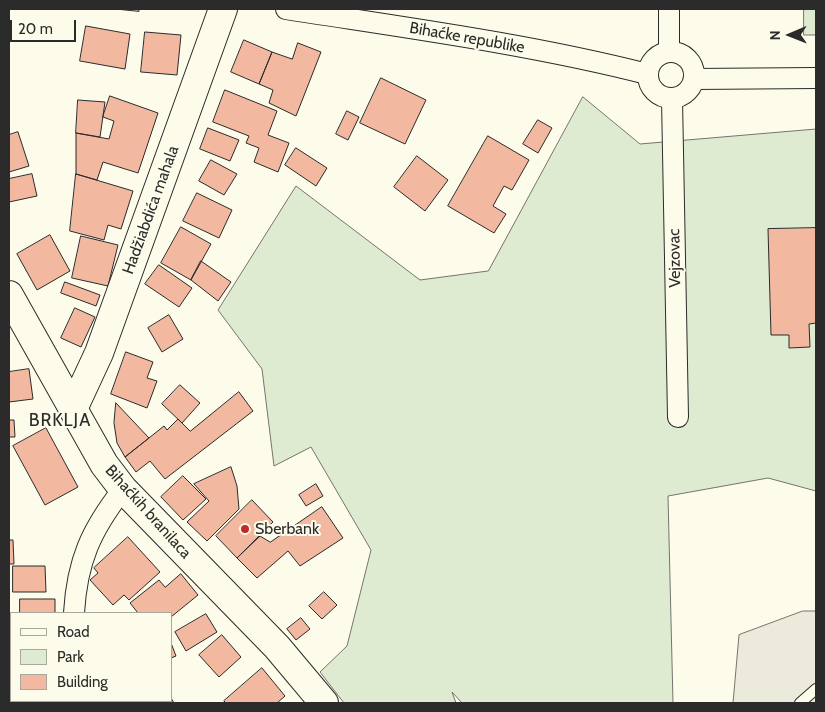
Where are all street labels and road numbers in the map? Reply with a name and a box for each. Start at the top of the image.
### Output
street label: Bihaćke republike [408,18,526,58]
street label: Hadžiabdića mahala [119,143,183,277]
street label: Vejzovac [665,228,685,288]
street label: Bihaćkih branilaca [101,461,195,563]

